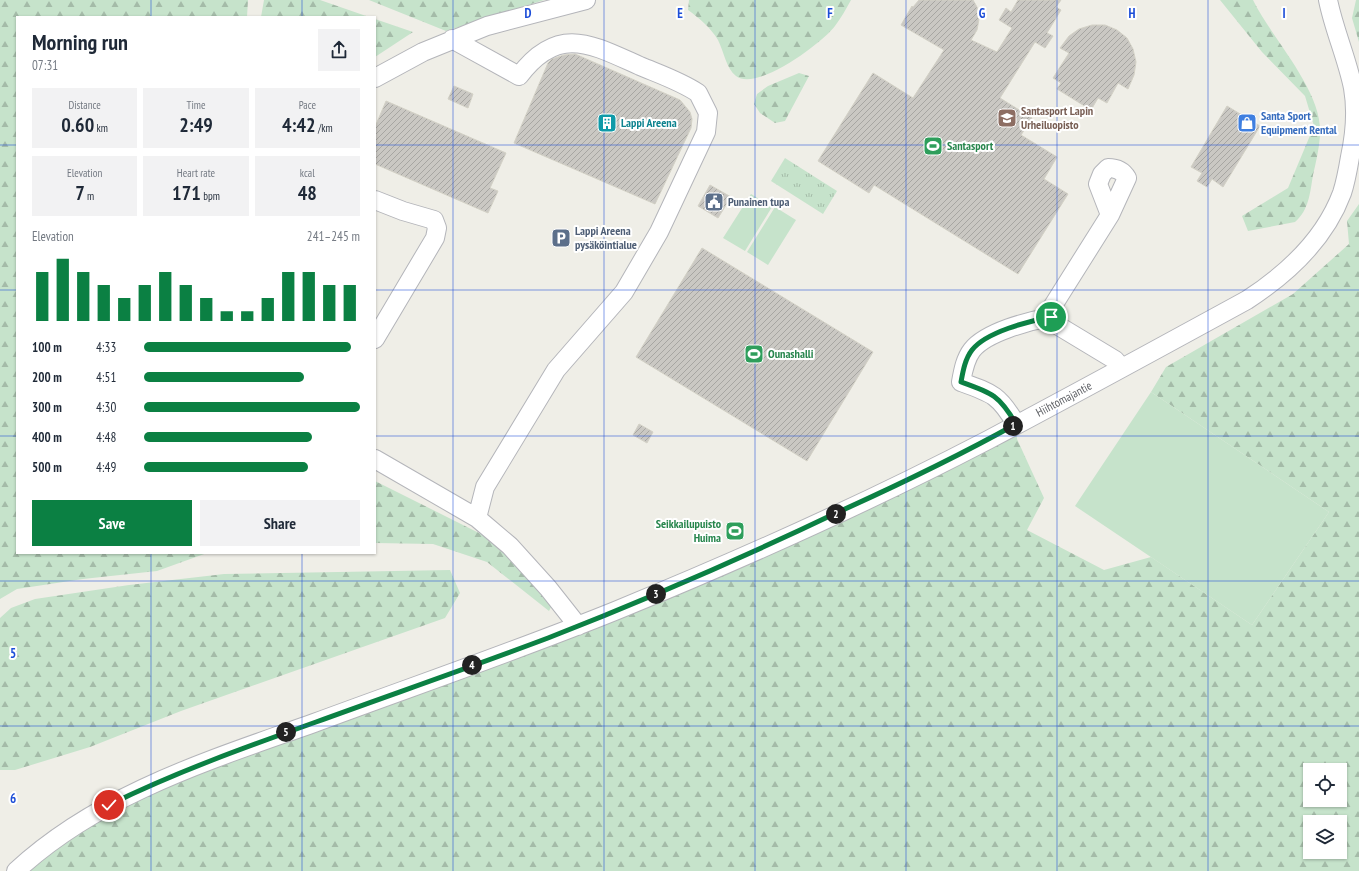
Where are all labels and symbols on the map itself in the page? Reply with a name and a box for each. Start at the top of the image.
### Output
text: D [525,5,532,22]
text: E [677,5,683,22]
text: F [827,5,833,22]
text: G [979,5,986,22]
text: H [1129,5,1136,22]
text: I [1282,5,1286,22]
place label: Santasport Lapin Urheiluopisto [1021,103,1093,132]
school or university icon: Santasport Lapin Urheiluopisto [996,107,1018,129]
place label: Santa Sport Equipment Rental [1261,108,1337,137]
building icon: Lappi Areena [596,112,618,134]
shop icon: Santa Sport Equipment Rental [1236,112,1258,134]
place label: Lappi Areena [621,115,677,130]
sports icon: Santasport [922,135,944,157]
place label: Santasport [947,138,994,153]
public building icon: Punainen tupa [703,191,725,213]
place label: Punainen tupa [728,194,789,209]
place label: Lappi Areena pysäköintialue [575,223,637,252]
parking icon: Lappi Areena pysäköintialue [550,227,572,249]
pin [1034,300,1068,334]
sports icon: Ounashalli [743,343,765,365]
place label: Ounashalli [768,346,814,361]
street label: Hiihtomajantie [1033,377,1094,420]
pin: 1 [1003,416,1023,436]
pin: 2 [826,504,846,524]
place label: Seikkailupuisto Huima [656,516,722,545]
sports icon: Seikkailupuisto Huima [724,520,746,542]
pin: 3 [646,584,666,604]
text: 5 [10,645,16,662]
pin: 4 [462,655,482,675]
pin: 5 [276,722,296,742]
pin [92,788,126,822]
text: 6 [10,790,16,807]

